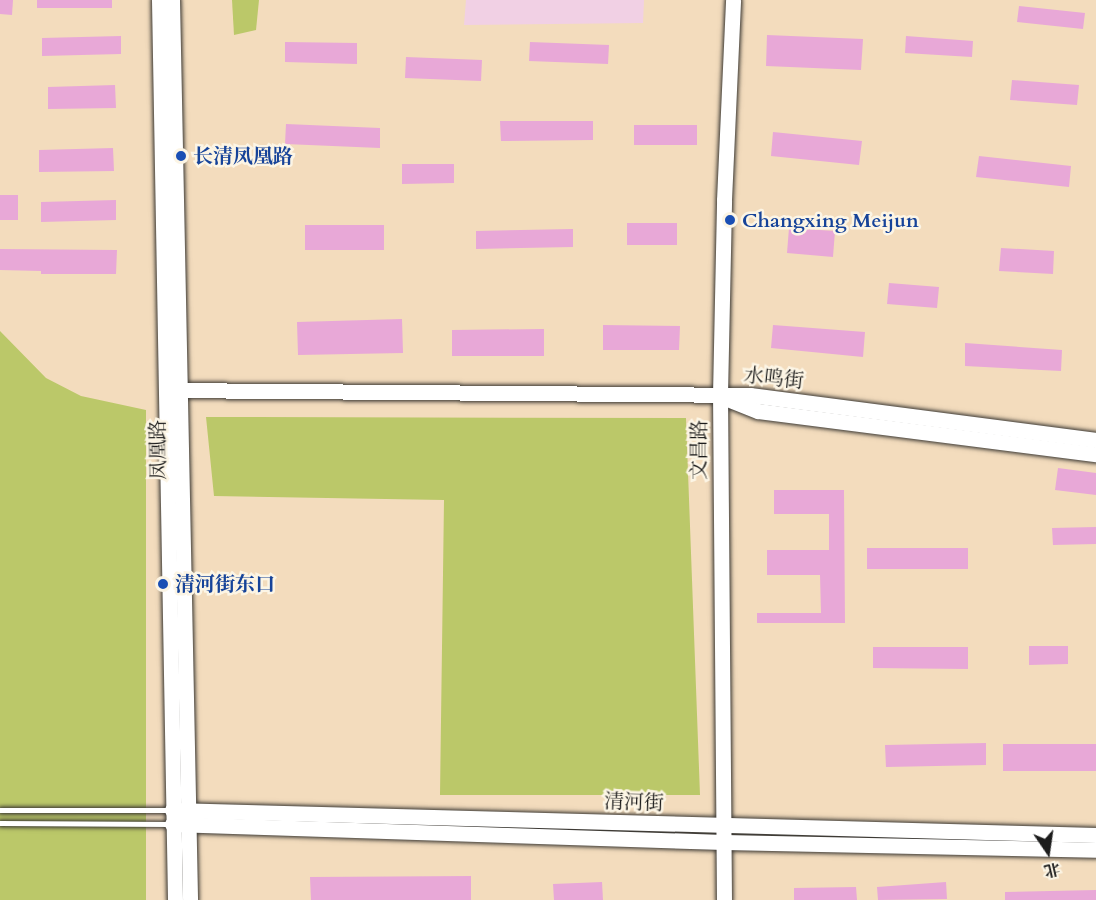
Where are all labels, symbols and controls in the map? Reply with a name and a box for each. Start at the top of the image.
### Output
place label: 长清凤凰路 [193,144,293,168]
marker: 长清凤凰路 [174,149,188,163]
place label: Changxing Meijun [742,208,919,232]
marker: Changxing Meijun [723,213,737,227]
street label: 水鸣街 [743,363,805,393]
street label: 凤凰路 [145,420,171,480]
street label: 文昌路 [687,420,711,480]
place label: 清河街东口 [175,572,275,596]
marker: 清河街东口 [156,577,170,591]
street label: 清河街 [604,789,664,815]
north arrow [1018,822,1078,882]
text: 北 [1042,857,1062,882]

